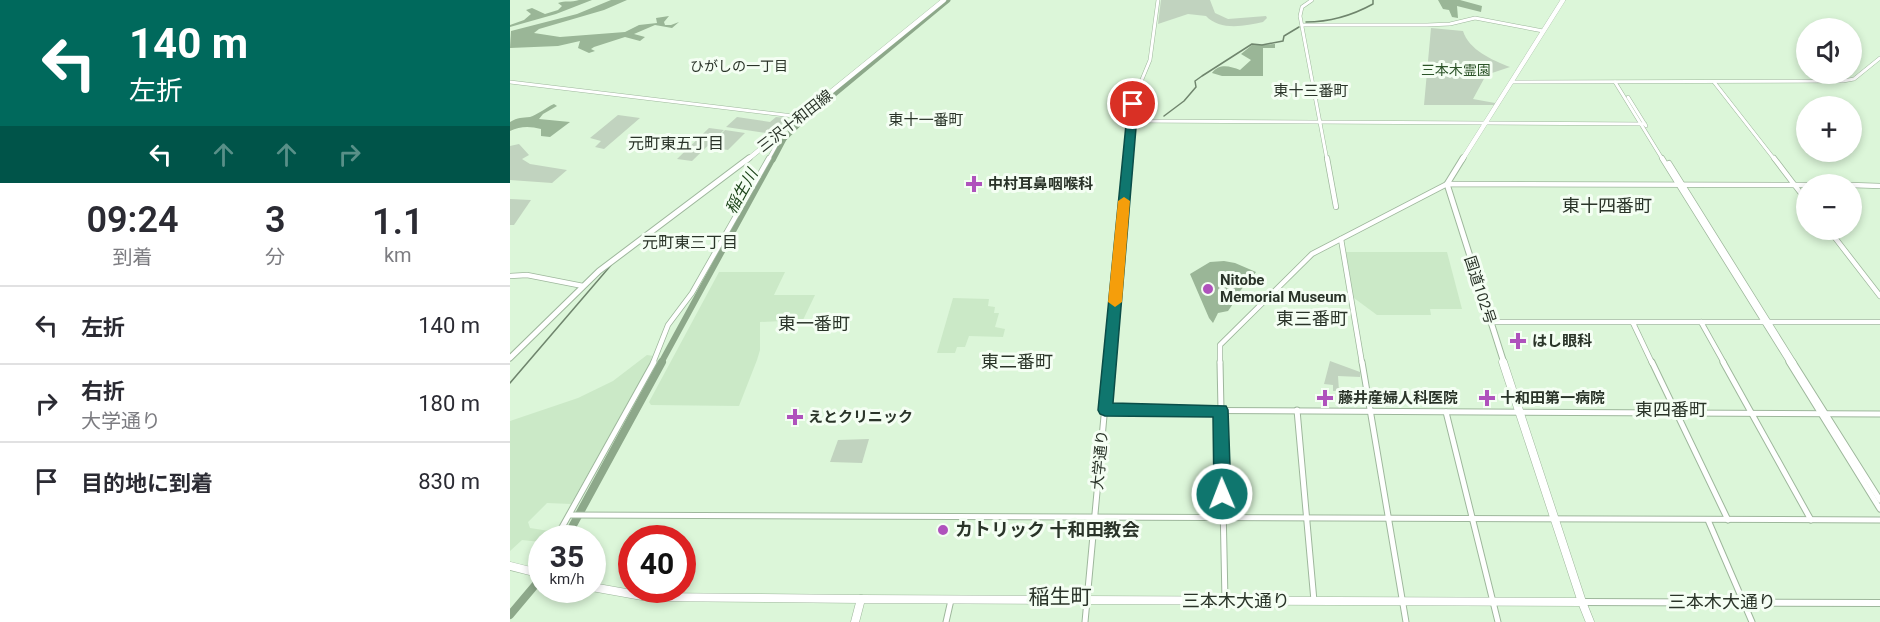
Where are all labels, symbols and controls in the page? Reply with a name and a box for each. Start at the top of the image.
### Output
map controls [1796,18,1862,240]
button: sound [1796,18,1862,84]
text: 140 m [129,19,248,68]
icon: left [30,24,108,102]
district label: ひがしの一丁目 [690,58,788,74]
park label: 三本木霊園 [1421,62,1491,78]
text: 左折 [129,75,183,107]
pin [1107,78,1158,129]
district label: 東十三番町 [1273,82,1349,100]
street label: 三沢十和田線 [754,86,836,156]
icon: arrive [1116,87,1149,120]
button: + [1796,96,1862,162]
district label: 東十一番町 [888,111,964,129]
district label: 元町東五丁目 [628,134,724,153]
icon: left [144,138,177,171]
icon: ahead [207,138,240,171]
icon: ahead [270,138,303,171]
icon: right [333,138,366,171]
water label: 稲生川 [721,164,762,217]
button: − [1796,174,1862,240]
marker: 中村耳鼻咽喉科 [965,175,983,193]
place label: 中村耳鼻咽喉科 [988,175,1093,193]
district label: 東十四番町 [1562,195,1652,216]
text: 09:24 [86,199,179,241]
text: 3 [265,199,286,241]
text: 1.1 [372,201,423,243]
district label: 元町東三丁目 [642,233,738,252]
text: km [384,243,412,267]
text: 到着 [113,245,153,269]
text: 分 [265,245,285,269]
street label: 国道102号 [1461,254,1499,326]
place label: Nitobe Memorial Museum [1220,271,1347,306]
marker: Nitobe Memorial Museum [1201,282,1215,296]
district label: 東三番町 [1276,308,1348,329]
icon: left [30,309,63,342]
text: 140 m [418,313,480,338]
district label: 東一番町 [778,313,850,334]
text: 左折 [81,315,125,340]
marker: はし眼科 [1509,332,1527,350]
place label: はし眼科 [1532,332,1592,350]
district label: 東二番町 [981,351,1053,372]
text: 右折 [81,379,125,404]
icon: right [30,387,63,420]
marker: 藤井産婦人科医院 [1316,389,1334,407]
place label: 藤井産婦人科医院 [1338,389,1458,407]
marker: 十和田第一病院 [1478,389,1496,407]
place label: 十和田第一病院 [1500,389,1605,407]
text: 180 m [418,391,480,416]
district label: 東四番町 [1635,399,1707,420]
marker: えとクリニック [786,408,804,426]
place label: えとクリニック [808,408,913,426]
text: 大学通り [81,409,161,433]
street label: 大学通り [1088,429,1112,491]
position arrow [1190,462,1254,526]
icon: arrive [30,465,63,498]
text: 830 m [418,469,480,494]
text: 目的地に到着 [81,471,213,496]
place label: カトリック 十和田教会 [955,519,1139,540]
marker: カトリック 十和田教会 [936,523,950,537]
speed limit sign: 40 [618,525,696,603]
text: 35 [550,539,584,574]
text: km/h [549,570,585,588]
district label: 稲生町 [1029,585,1092,609]
street label: 三本木大通り [1182,590,1290,611]
street label: 三本木大通り [1668,591,1776,612]

